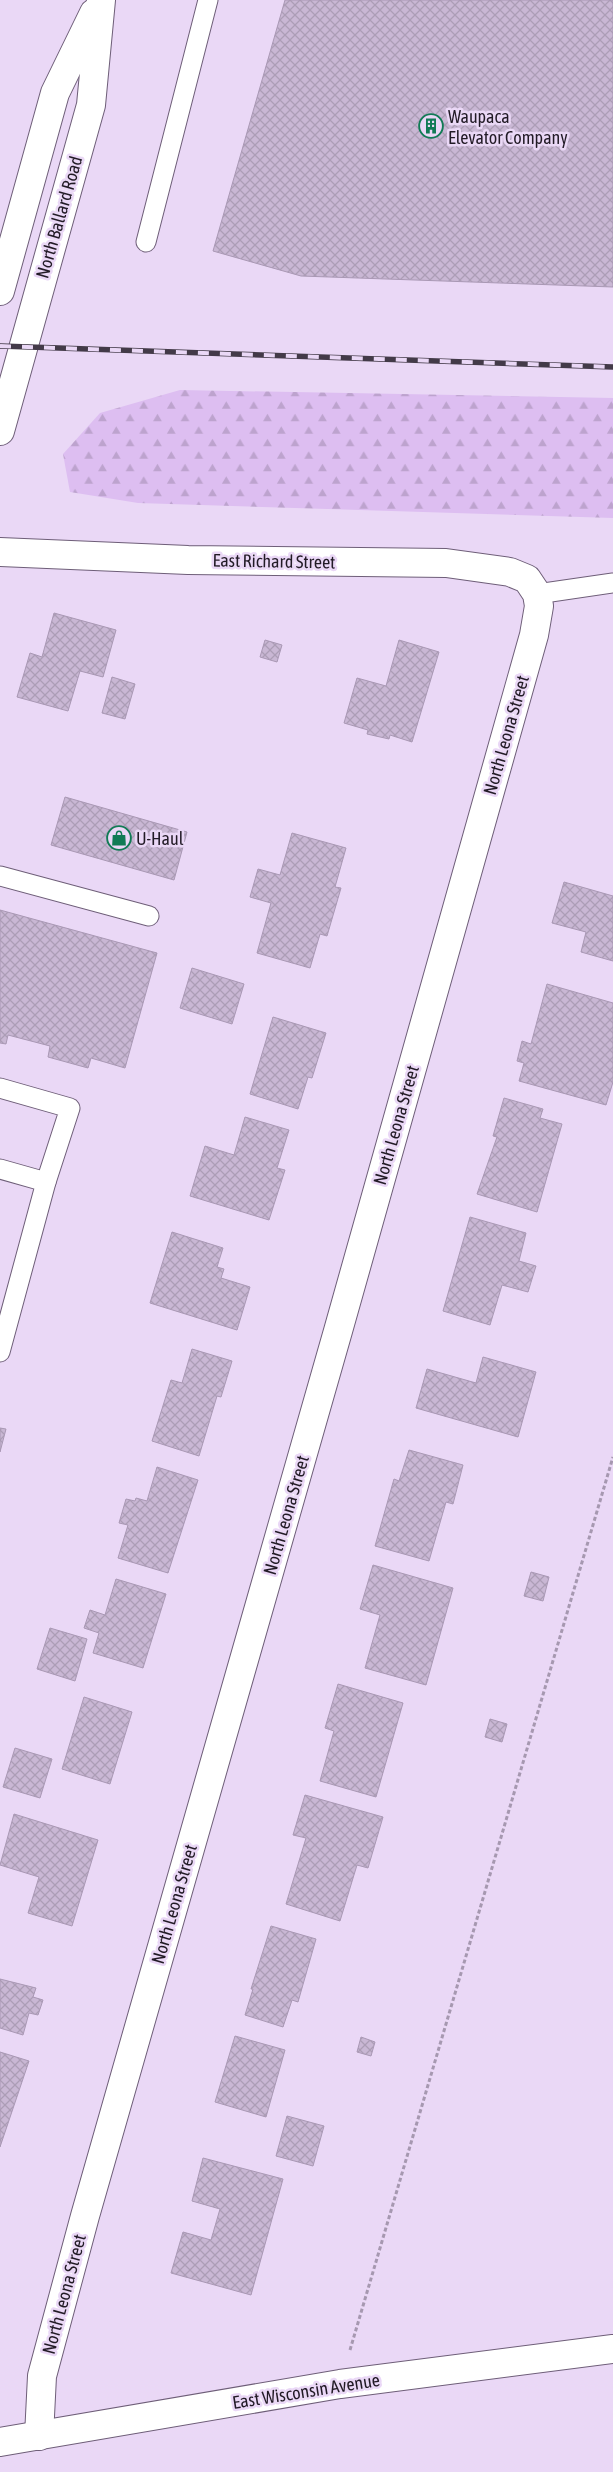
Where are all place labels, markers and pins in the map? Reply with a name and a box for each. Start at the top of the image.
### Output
place label: Waupaca Elevator Company [448,106,568,148]
building icon: Waupaca Elevator Company [418,113,444,139]
shop icon: U-Haul [106,825,132,851]
place label: U-Haul [136,828,184,849]

